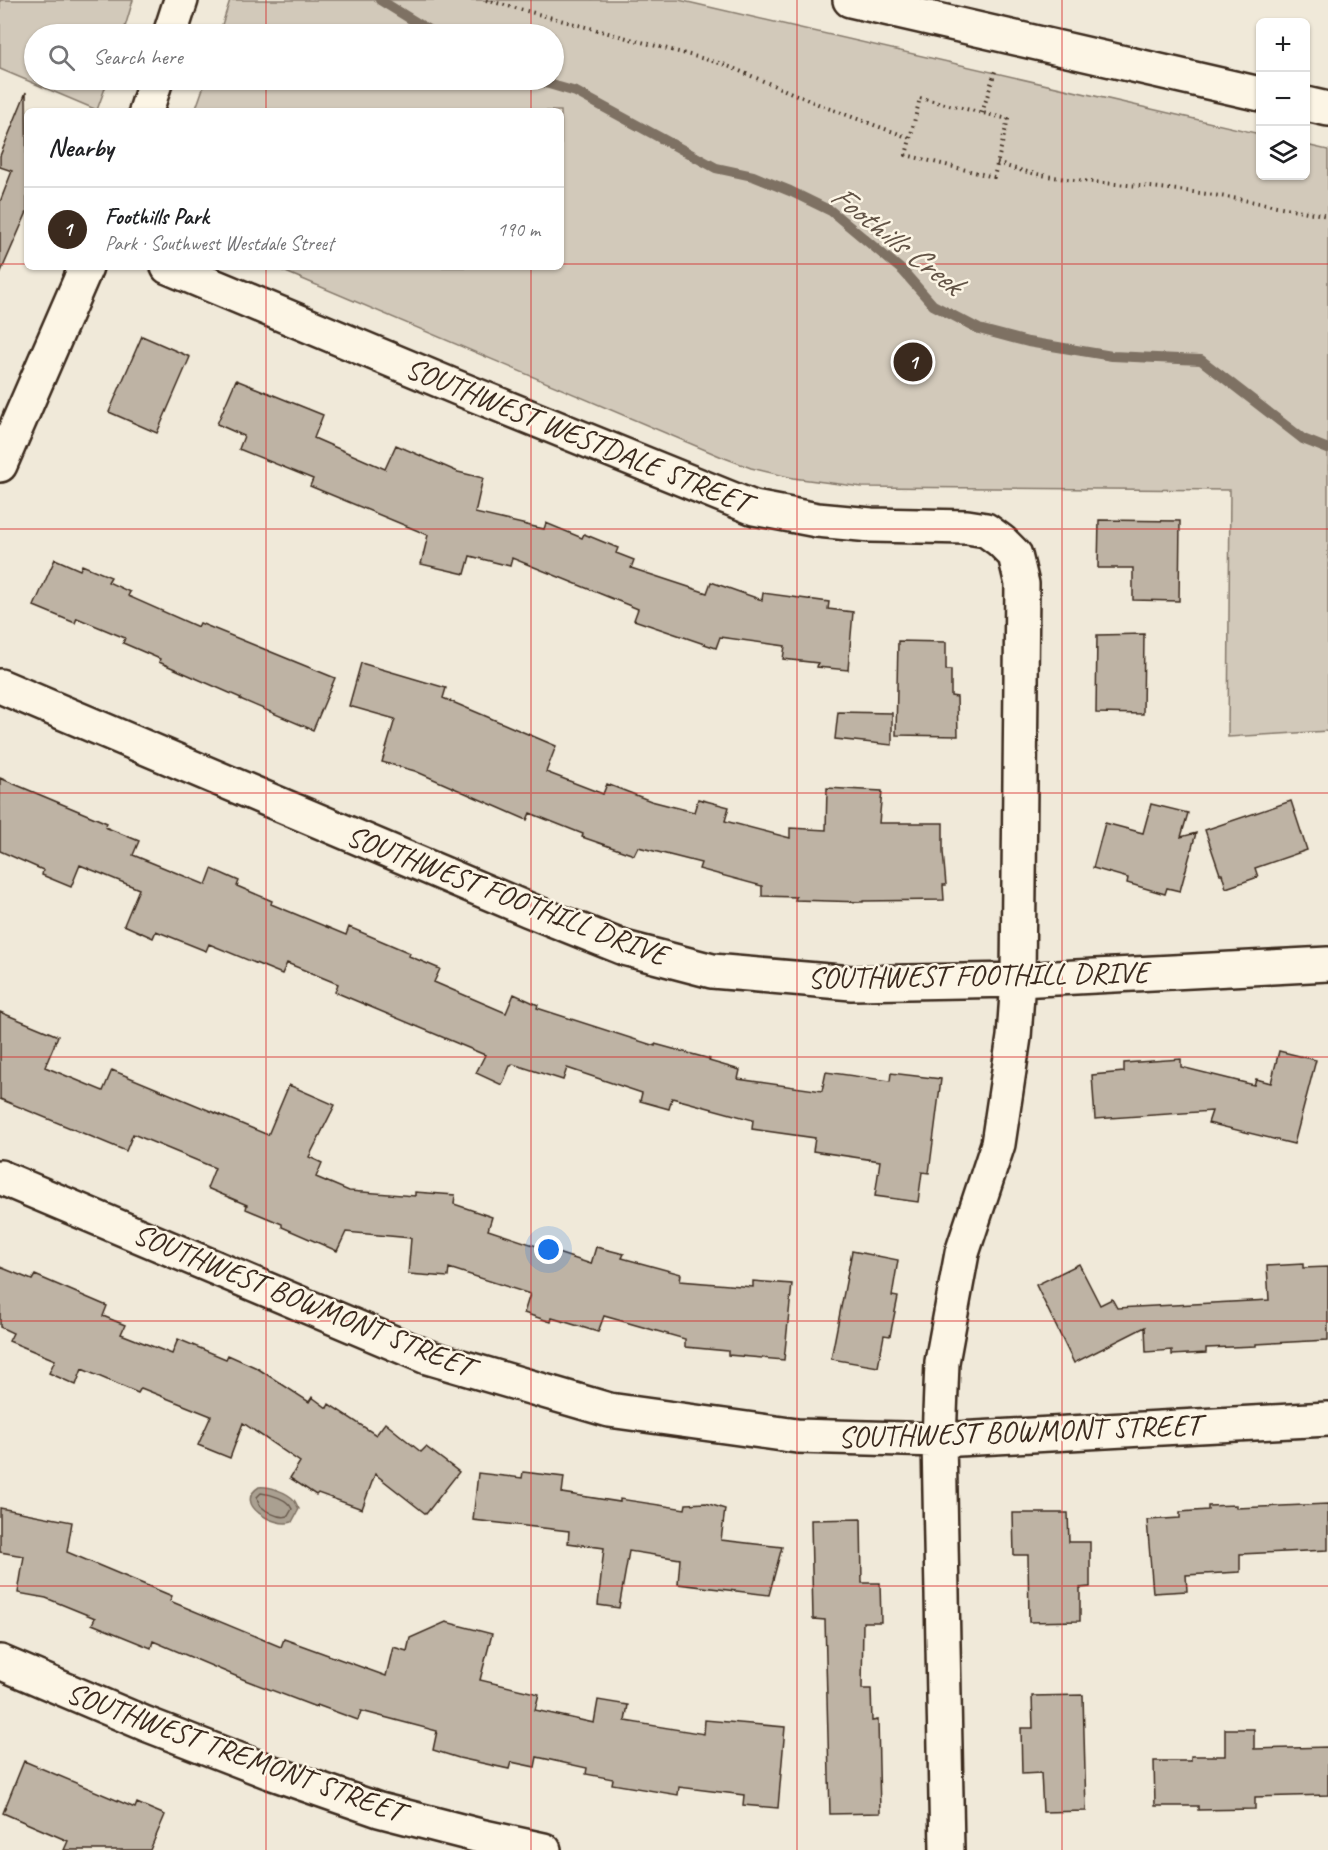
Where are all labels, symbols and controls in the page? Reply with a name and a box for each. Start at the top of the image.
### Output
map controls [1256,18,1310,180]
button: + [1256,18,1310,72]
search box [24,24,564,90]
icon: search [45,41,78,74]
text: Search here [93,43,183,71]
button: − [1256,72,1310,126]
button: layers [1256,126,1310,180]
text: Nearby [48,131,113,164]
water label: Foothills Creek [823,175,975,307]
text: Foothills Park [105,203,209,231]
text: 1 [63,217,72,242]
text: 190 m [497,217,540,242]
text: Park · Southwest Westdale Street [105,231,334,256]
pin: 1 [894,340,932,385]
street label: SOUTHWEST WESTDALE STREET [400,349,762,524]
street label: SOUTHWEST FOOTHILL DRIVE [341,816,676,975]
street label: SOUTHWEST FOOTHILL DRIVE [807,953,1152,997]
street label: SOUTHWEST BOWMONT STREET [128,1214,485,1388]
your location [534,1235,563,1264]
street label: SOUTHWEST BOWMONT STREET [837,1405,1208,1456]
street label: SOUTHWEST TREMONT STREET [61,1673,415,1833]

